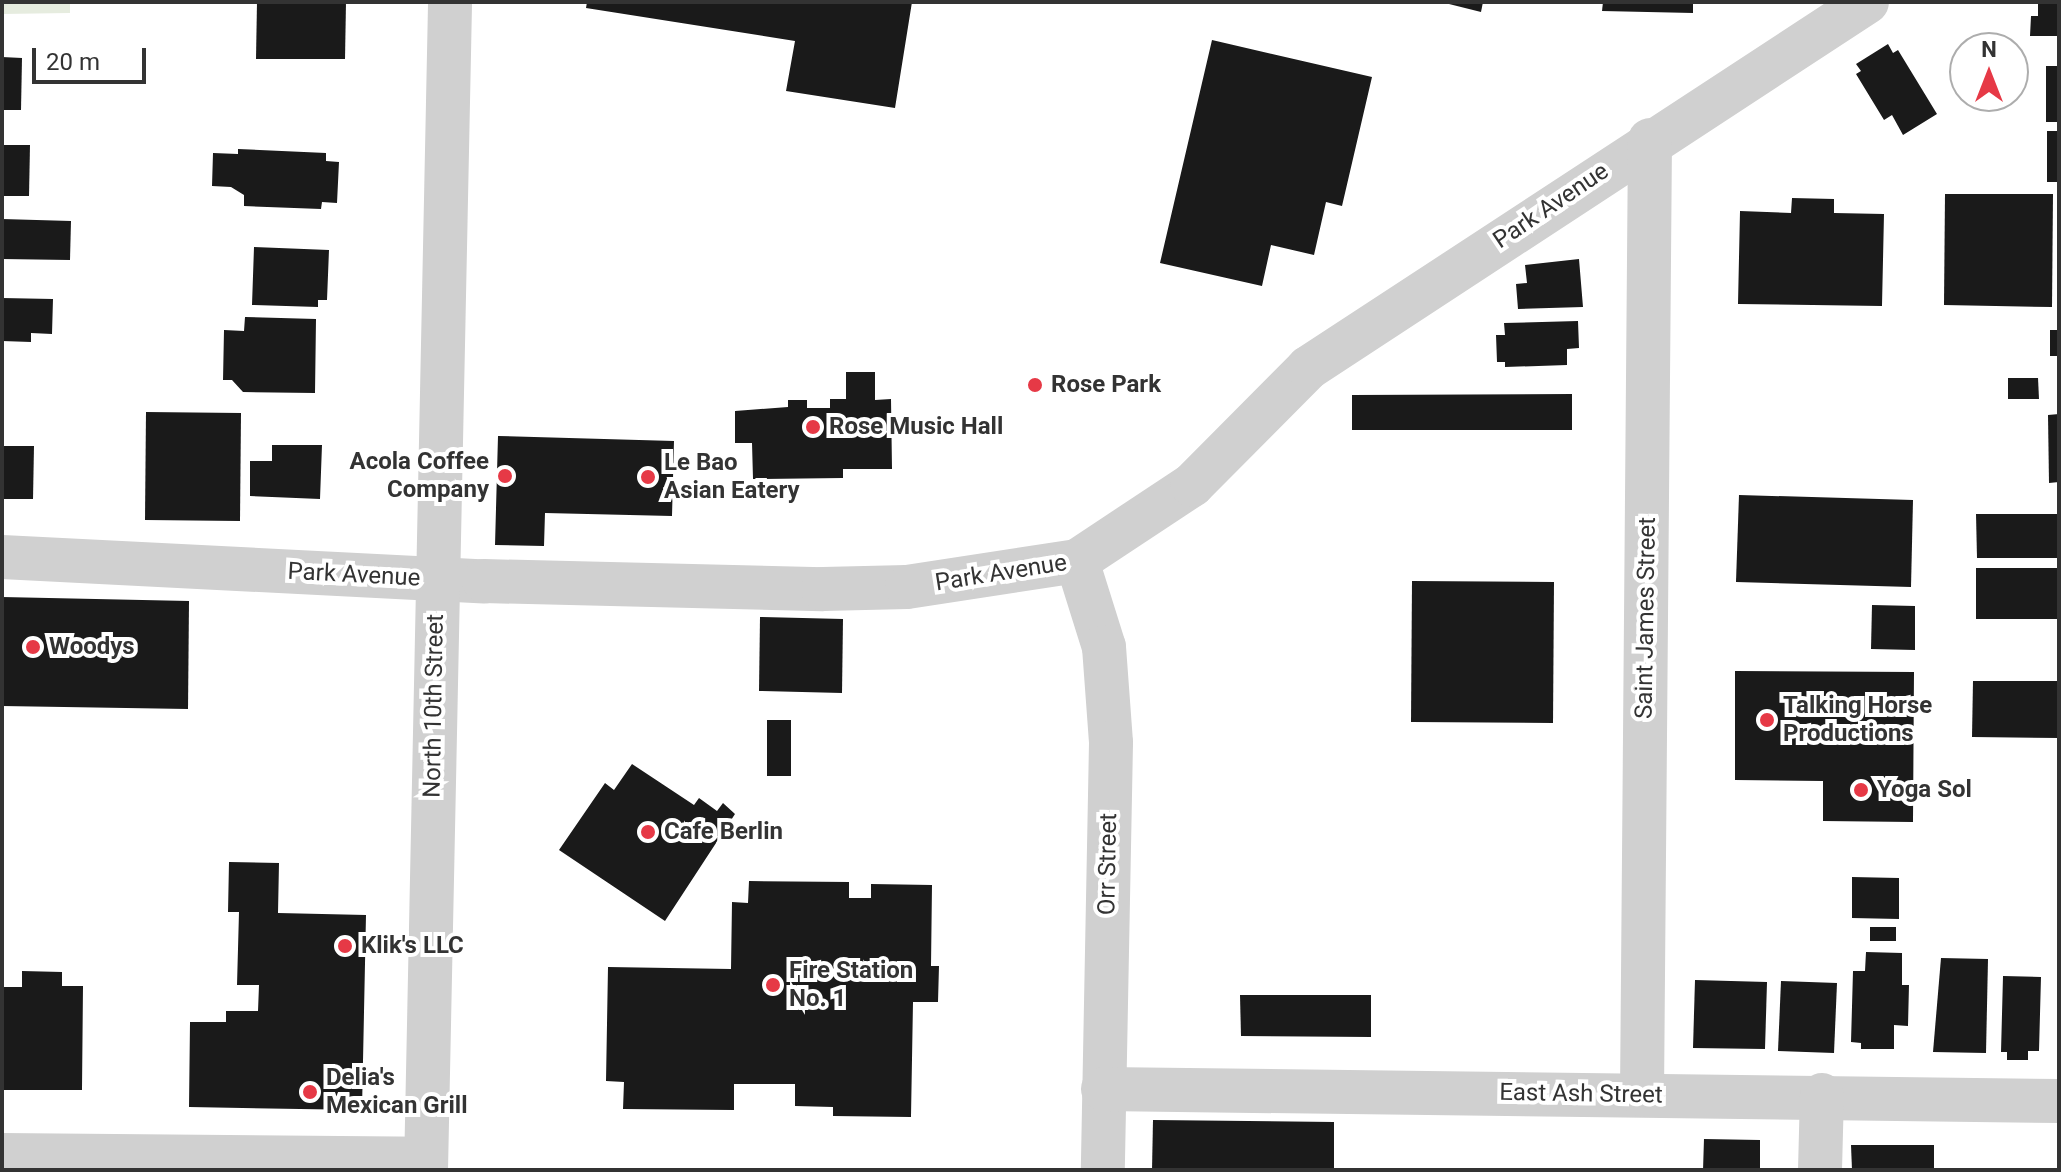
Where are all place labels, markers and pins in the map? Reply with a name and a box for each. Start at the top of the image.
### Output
place label: Rose Park [1051,371,1161,399]
marker: Rose Park [1026,376,1044,394]
place label: Rose Music Hall [829,413,1003,441]
marker: Rose Music Hall [804,418,822,436]
place label: Acola Coffee Company [350,448,489,504]
place label: Le Bao Asian Eatery [664,449,800,505]
marker: Acola Coffee Company [496,467,514,485]
marker: Le Bao Asian Eatery [639,468,657,486]
place label: Woodys [49,633,135,661]
marker: Woodys [24,638,42,656]
place label: Talking Horse Productions [1783,692,1932,748]
marker: Talking Horse Productions [1758,711,1776,729]
place label: Yoga Sol [1877,776,1972,804]
marker: Yoga Sol [1852,781,1870,799]
place label: Cafe Berlin [664,818,783,846]
marker: Cafe Berlin [639,823,657,841]
place label: Klik's LLC [361,932,464,960]
marker: Klik's LLC [336,937,354,955]
place label: Fire Station No. 1 [789,957,913,1013]
marker: Fire Station No. 1 [764,976,782,994]
place label: Delia's Mexican Grill [326,1064,468,1120]
marker: Delia's Mexican Grill [301,1083,319,1101]

